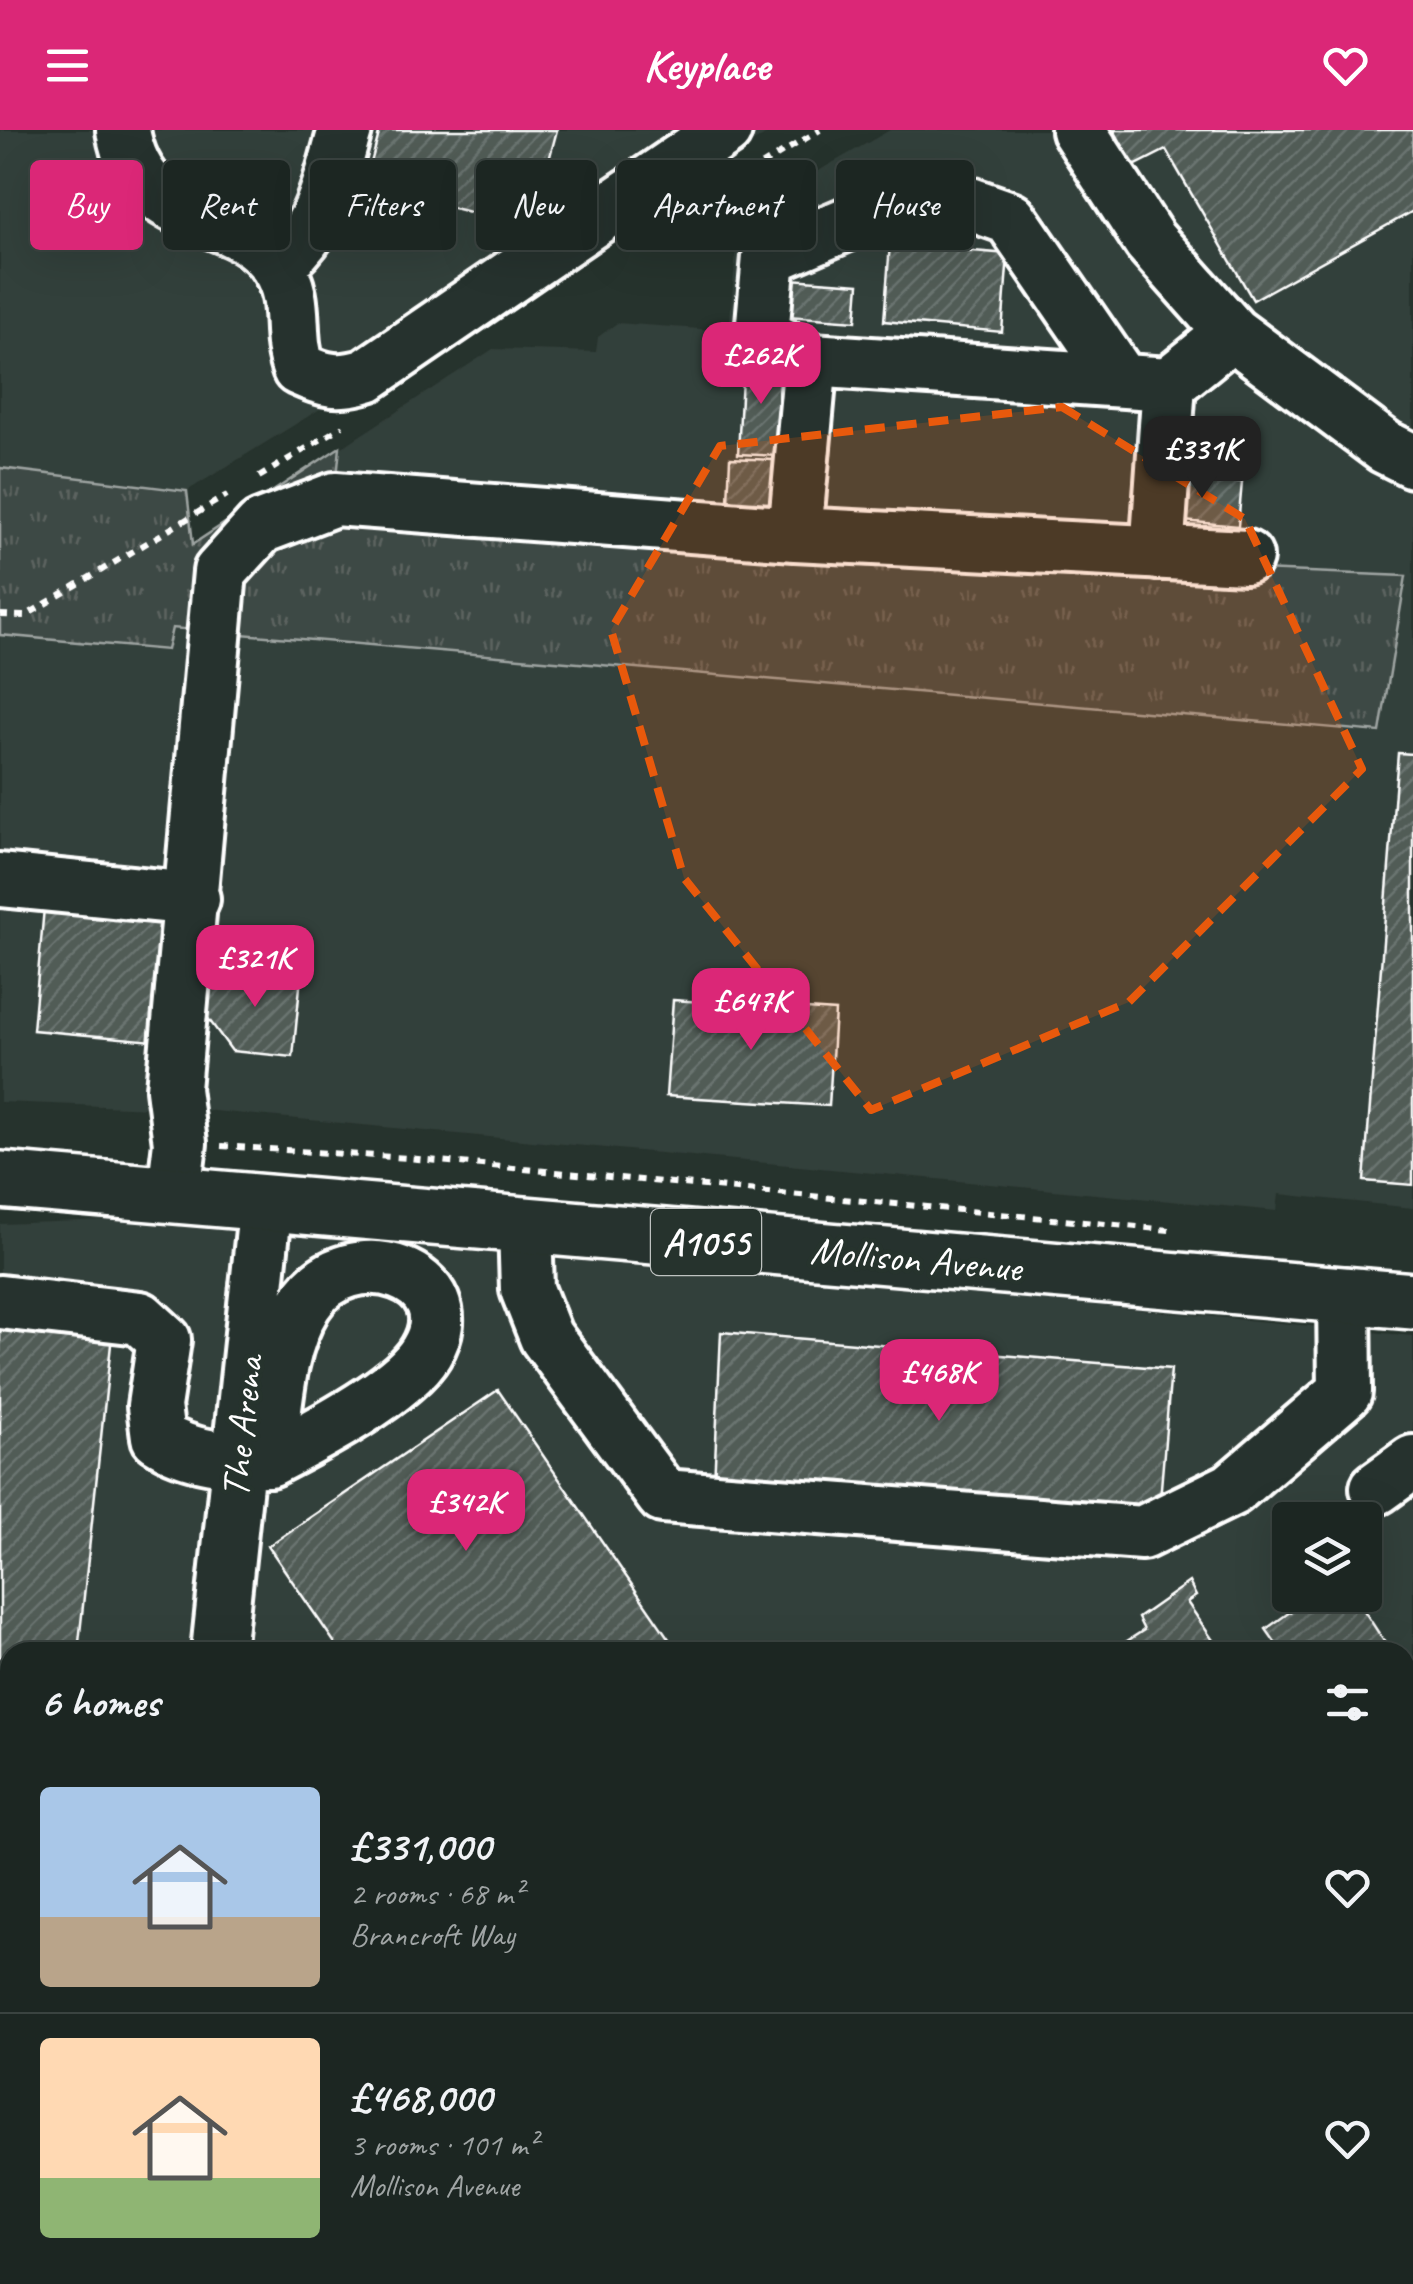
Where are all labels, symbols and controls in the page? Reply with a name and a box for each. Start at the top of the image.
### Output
text: Keyplace [643,37,770,94]
icon: menu [40,38,95,93]
icon: heart [1318,38,1373,93]
chip: Buy [30,160,143,250]
chip: Rent [163,160,290,250]
chip: Filters [310,160,456,250]
chip: New [476,160,597,250]
chip: Apartment [617,160,816,250]
chip: House [836,160,974,250]
pin: £262K [691,322,831,407]
text: £262K [724,334,798,375]
pin: £331K [1132,416,1272,501]
text: £331K [1165,428,1239,469]
pin: £321K [185,925,325,1010]
text: £321K [218,937,292,978]
pin: £647K [681,968,821,1053]
text: £647K [714,980,788,1021]
road number: A1055 [651,1209,761,1275]
street label: Mollison Avenue [808,1225,1027,1293]
pin: £468K [869,1339,1009,1424]
street label: The Arena [210,1350,275,1500]
text: £468K [902,1351,976,1392]
pin: £342K [396,1469,536,1554]
text: £342K [429,1481,503,1522]
map controls [1272,1502,1382,1612]
button: layers [1272,1502,1382,1612]
icon: filters [1320,1675,1375,1730]
text: 6 homes [40,1676,159,1729]
text: £331,000 [350,1820,491,1873]
icon: home [120,1827,240,1947]
icon: heart [1320,1860,1375,1915]
text: 2 rooms · 68 m² [350,1873,523,1914]
text: Brancroft Way [350,1914,515,1955]
text: £468,000 [350,2071,492,2124]
icon: home [120,2078,240,2198]
icon: heart [1320,2111,1375,2166]
text: 3 rooms · 101 m² [350,2124,537,2165]
text: Mollison Avenue [350,2165,519,2206]

